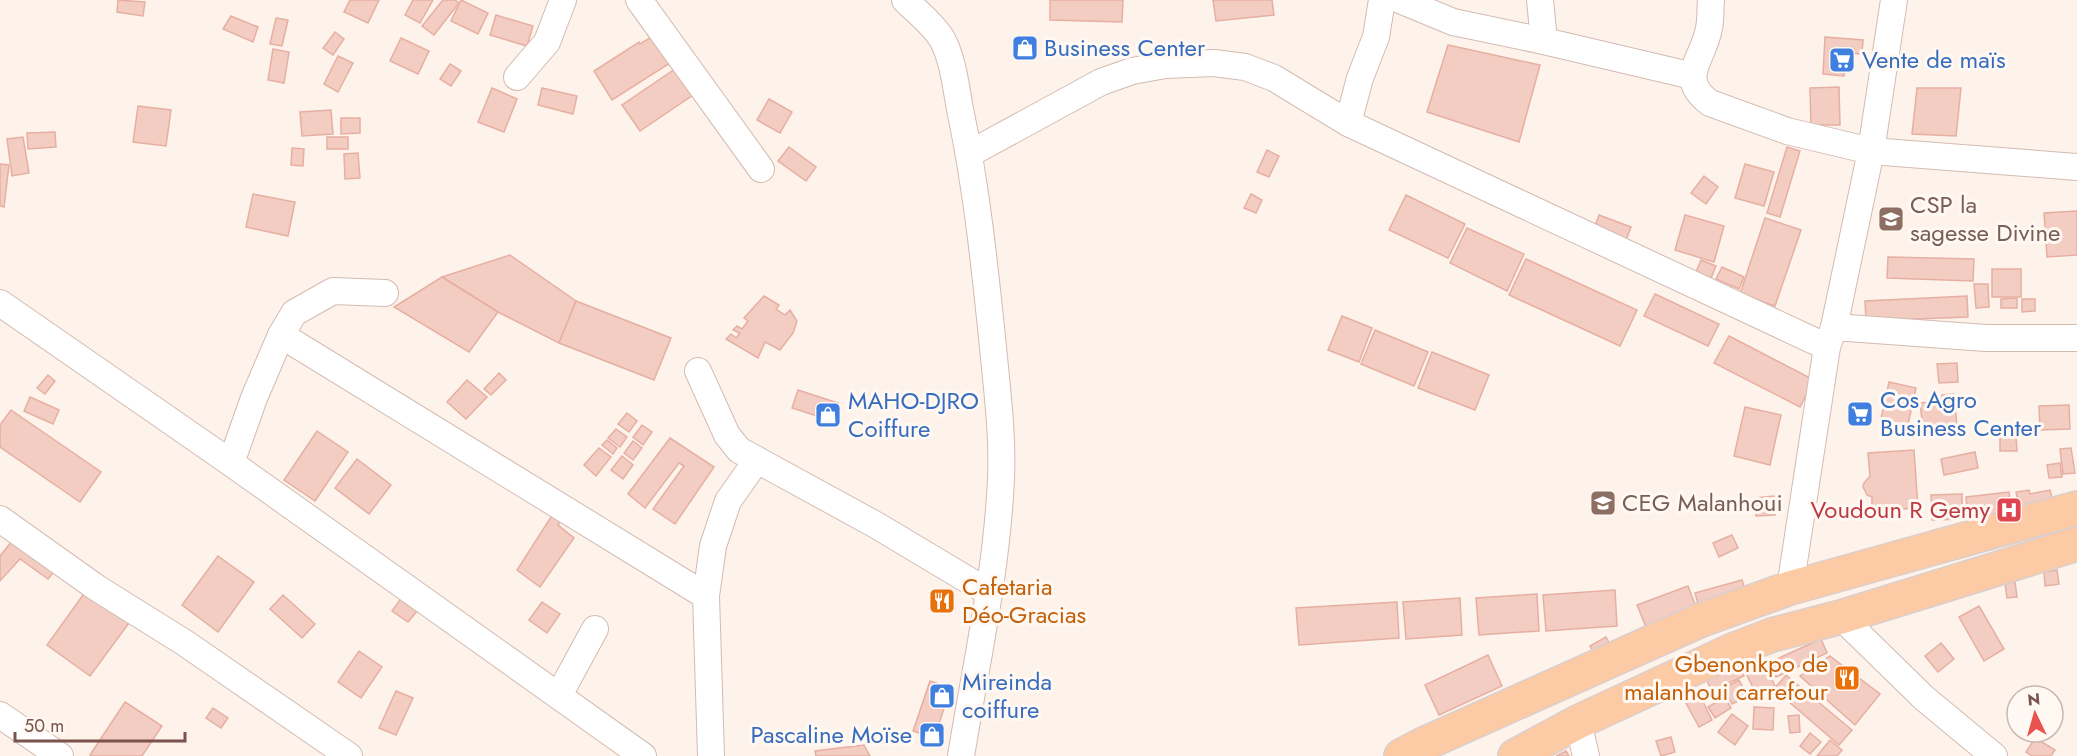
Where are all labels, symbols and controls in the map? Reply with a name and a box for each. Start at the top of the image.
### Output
place label: Business Center [1044,30,1206,65]
shop icon: Business Center [1010,33,1040,63]
place label: Vente de maïs [1862,42,2006,77]
supermarket icon: Vente de maïs [1827,45,1857,75]
place label: CSP la sagesse Divine [1910,187,2060,250]
school or university icon: CSP la sagesse Divine [1876,204,1906,234]
place label: Cos Agro Business Center [1880,382,2042,445]
place label: MAHO-DJRO Coiffure [848,383,979,446]
supermarket icon: Cos Agro Business Center [1845,399,1875,429]
shop icon: MAHO-DJRO Coiffure [813,400,843,430]
place label: CEG Malanhoui [1622,485,1783,520]
school or university icon: CEG Malanhoui [1588,488,1618,518]
place label: Voudoun R Gemy [1810,492,1990,527]
hospital icon: Voudoun R Gemy [1994,495,2024,525]
place label: Cafetaria Déo-Gracias [962,569,1086,632]
restaurant icon: Cafetaria Déo-Gracias [927,586,957,616]
place label: Gbenonkpo de malanhoui carrefour [1624,646,1829,709]
restaurant icon: Gbenonkpo de malanhoui carrefour [1832,663,1862,693]
place label: Mireinda coiffure [962,664,1052,727]
shop icon: Mireinda coiffure [927,681,957,711]
north arrow [2005,684,2065,744]
text: N [2026,688,2041,712]
scale bar [15,705,184,743]
text: 50 m [24,713,64,739]
place label: Pascaline Moïse [751,717,912,752]
shop icon: Pascaline Moïse [917,720,947,750]

